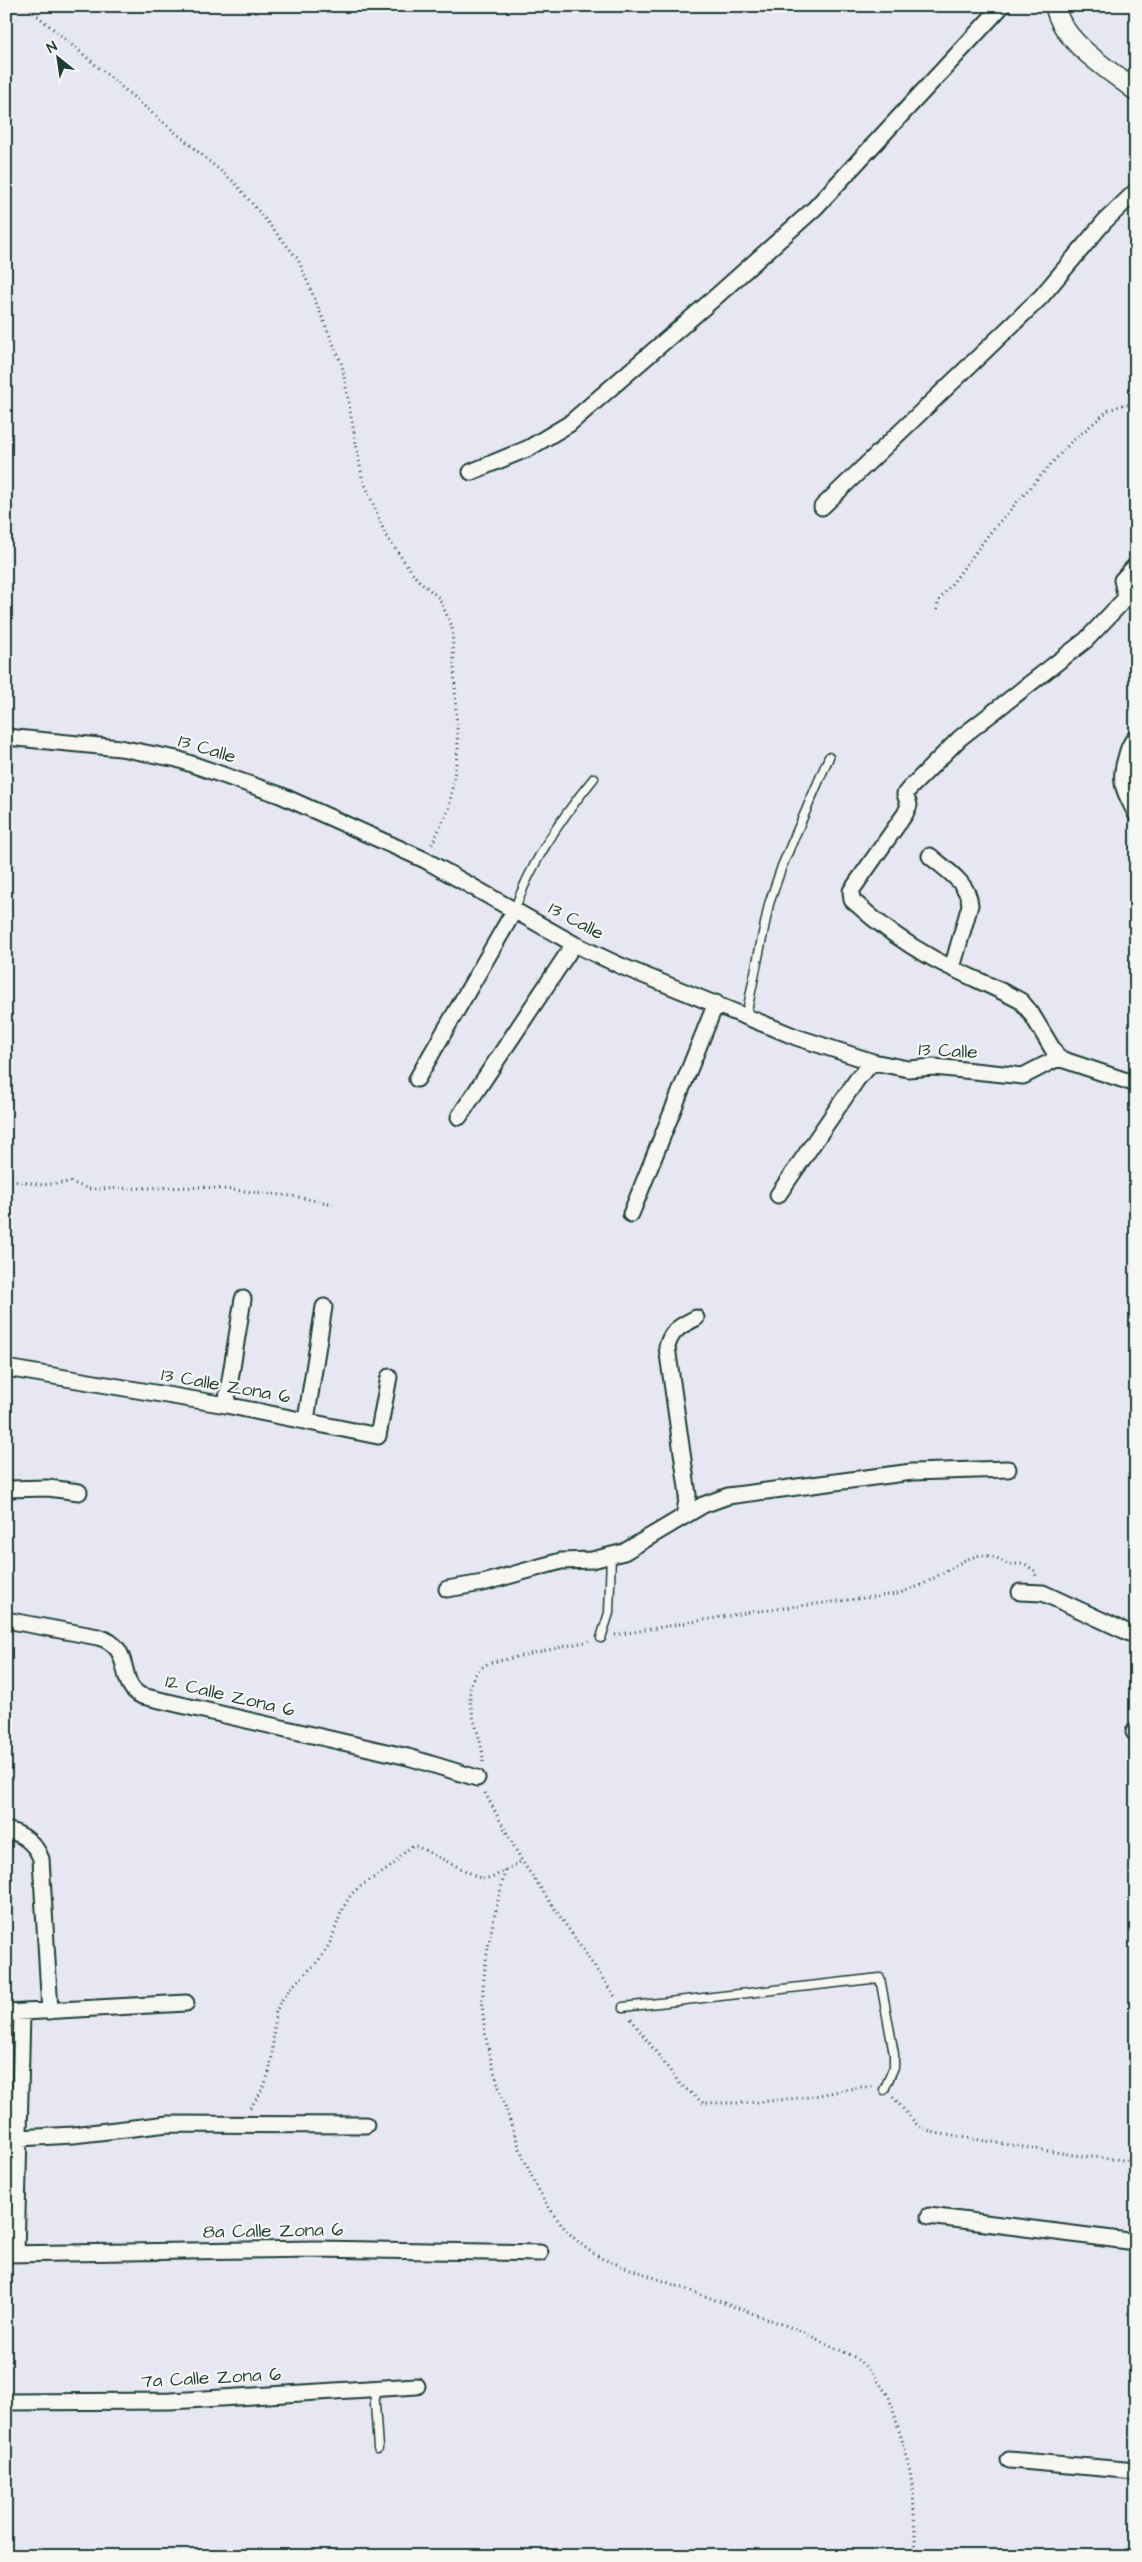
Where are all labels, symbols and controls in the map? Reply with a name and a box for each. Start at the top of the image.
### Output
north arrow [32,32,82,82]
text: N [43,37,61,58]
street label: 13 Calle [175,727,239,771]
street label: 13 Calle [544,895,608,947]
street label: 13 Calle [918,1036,978,1066]
street label: 13 Calle Zona 6 [159,1361,293,1411]
street label: 12 Calle Zona 6 [163,1668,298,1724]
street label: 8a Calle Zona 6 [202,2216,344,2246]
street label: 7a Calle Zona 6 [140,2361,282,2395]

